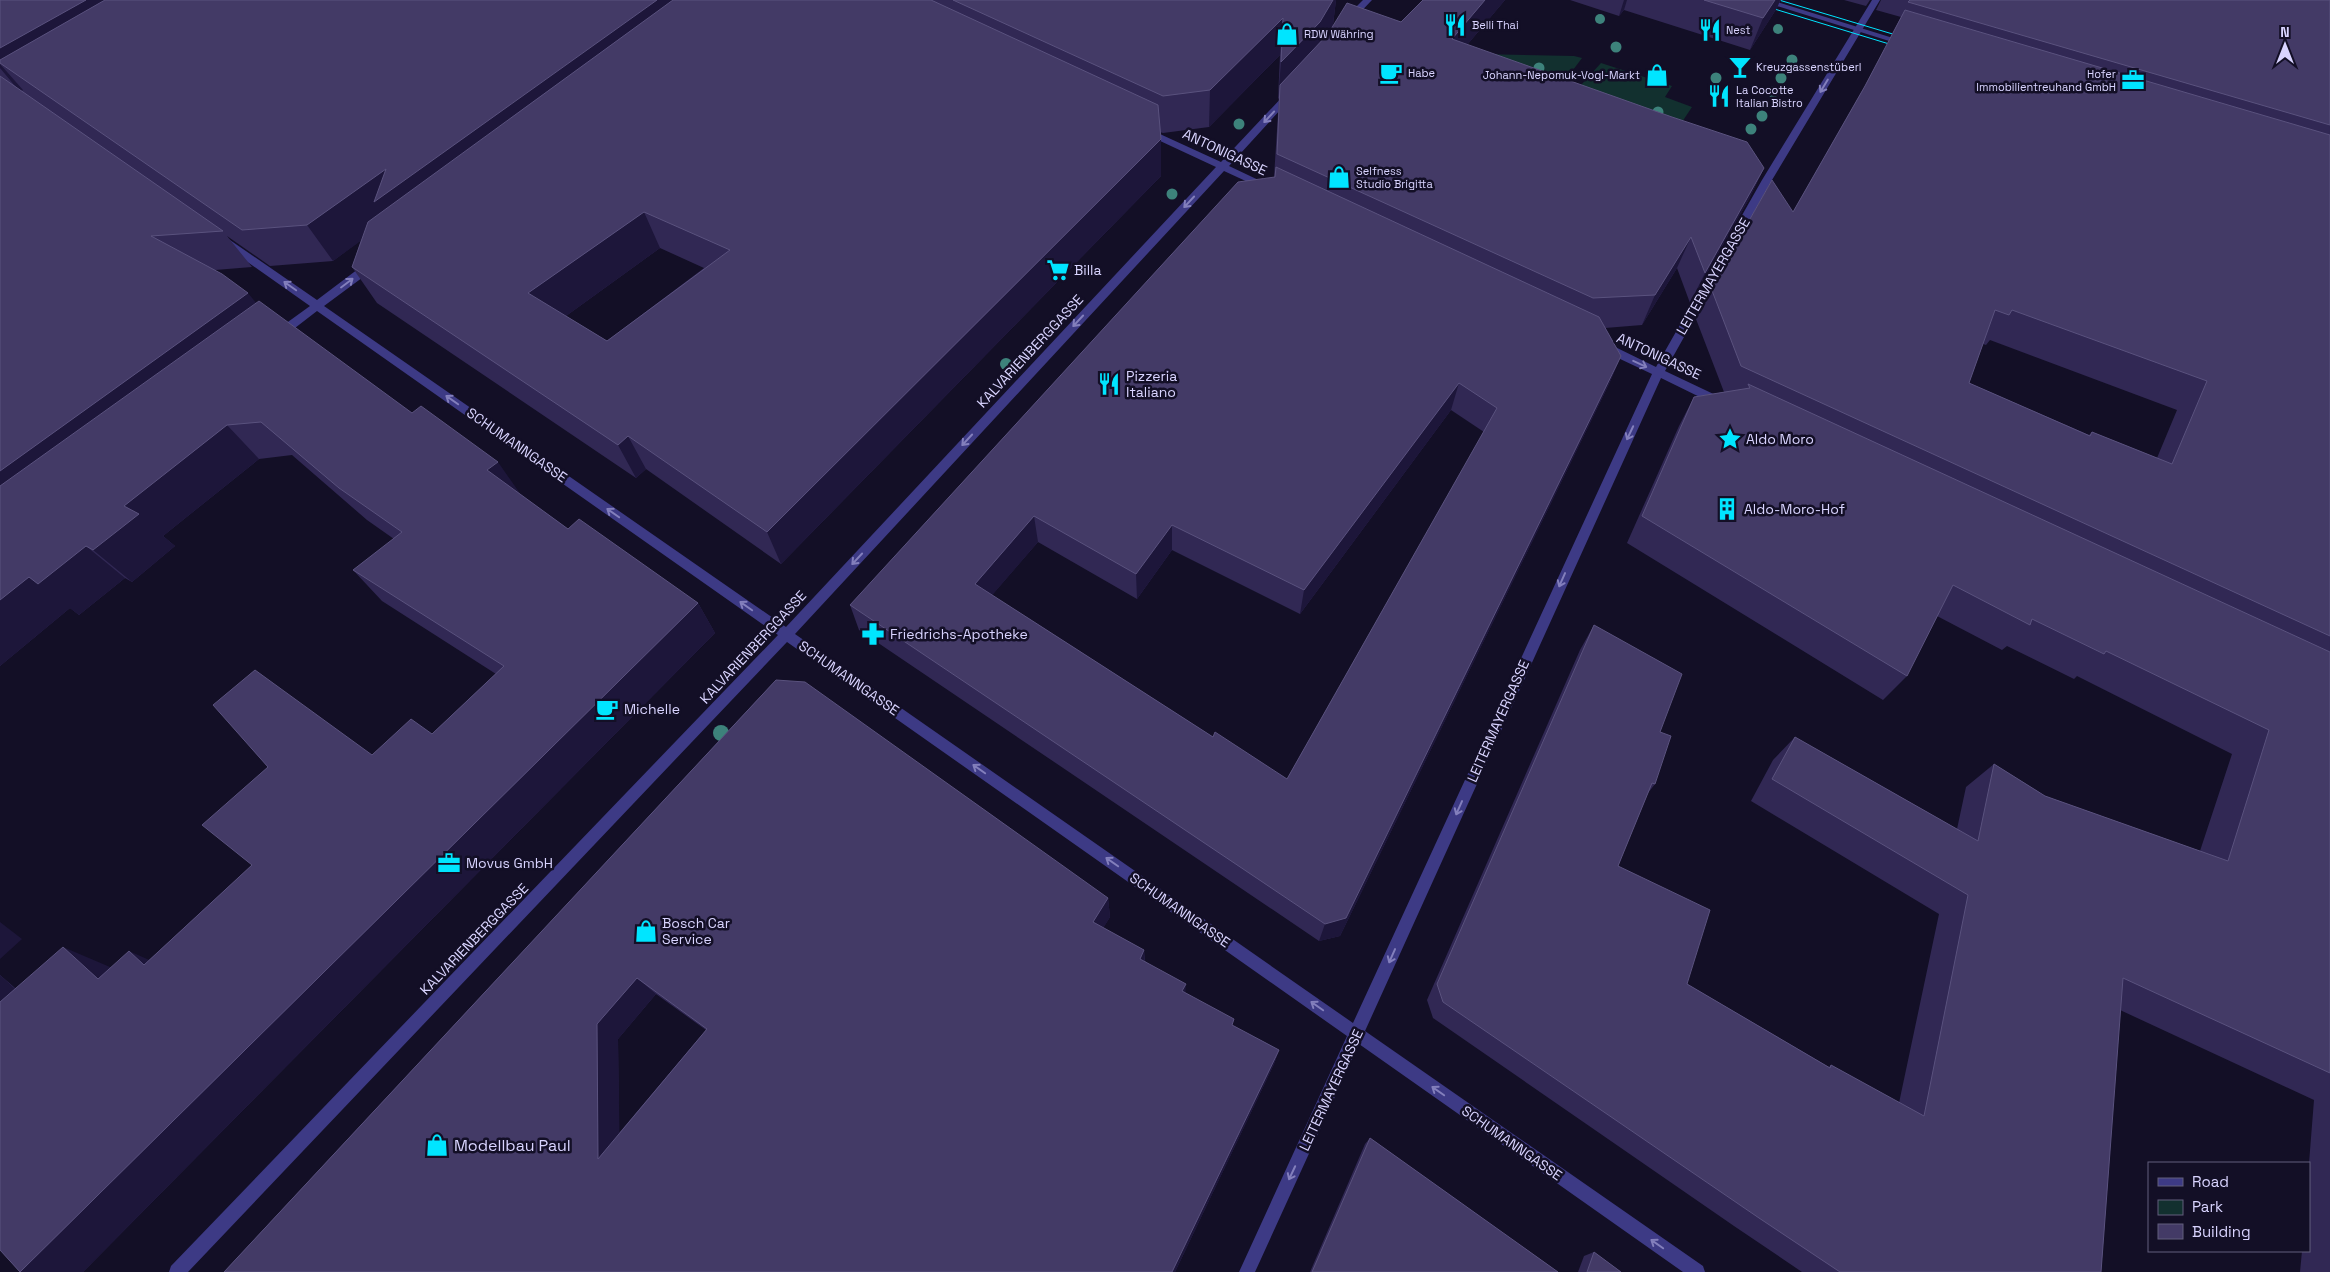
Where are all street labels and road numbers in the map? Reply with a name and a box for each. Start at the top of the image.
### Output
street label: ANTONIGASSE [1180,125,1270,179]
street label: LEITERMAYERGASSE [1672,214,1754,338]
street label: KALVARIENBERGGASSE [973,291,1087,411]
street label: ANTONIGASSE [1614,329,1704,383]
street label: SCHUMANNGASSE [463,404,571,486]
street label: KALVARIENBERGGASSE [696,587,810,707]
street label: SCHUMANNGASSE [795,637,903,719]
street label: LEITERMAYERGASSE [1463,657,1533,785]
street label: SCHUMANNGASSE [1126,869,1234,951]
street label: KALVARIENBERGGASSE [416,879,532,999]
street label: LEITERMAYERGASSE [1295,1026,1367,1154]
street label: SCHUMANNGASSE [1458,1102,1566,1184]

